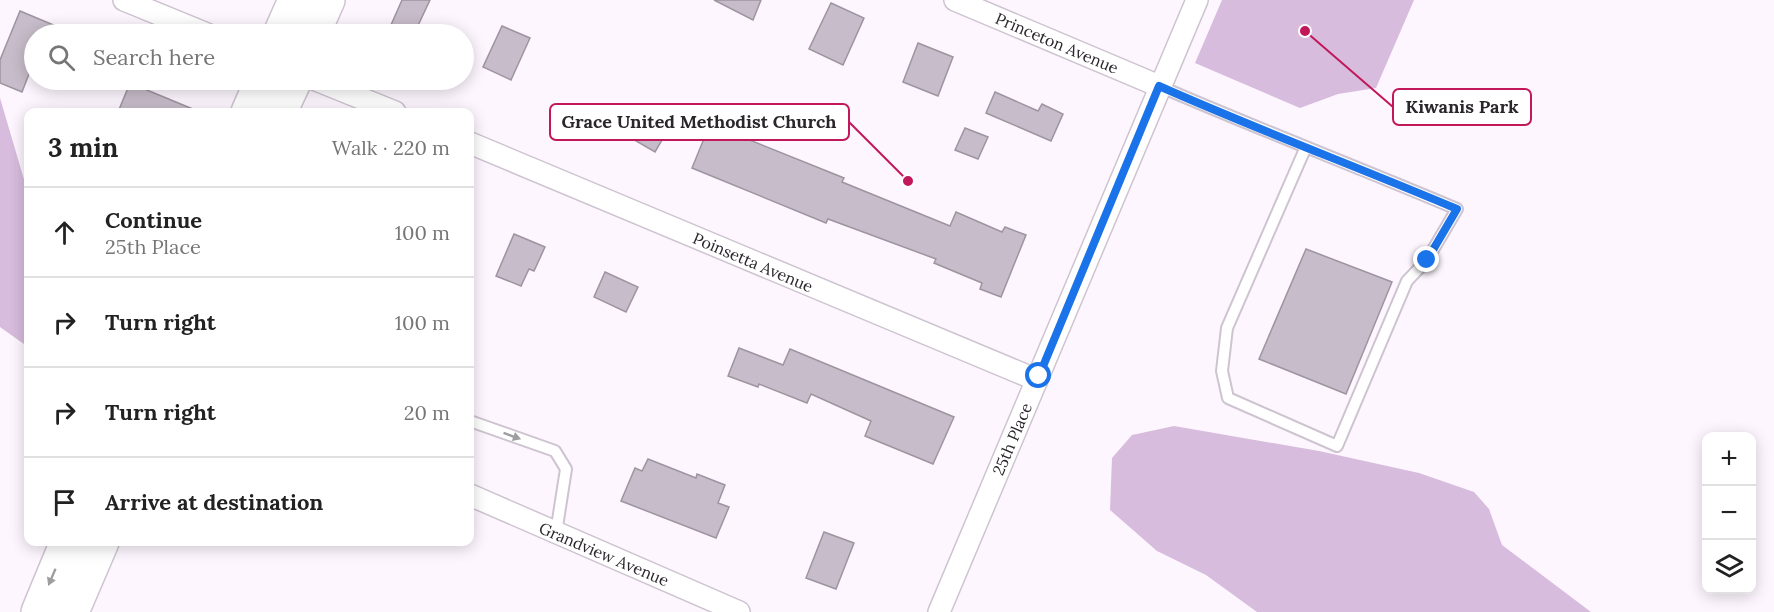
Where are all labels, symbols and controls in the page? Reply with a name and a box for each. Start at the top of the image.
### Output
street label: Princeton Avenue [993,8,1122,78]
search box [24,24,474,90]
icon: search [45,41,78,74]
text: Search here [93,43,215,71]
callout: Kiwanis Park [1393,89,1531,125]
text: Kiwanis Park [1405,95,1519,118]
callout: Grace United Methodist Church [550,104,849,140]
text: Grace United Methodist Church [562,110,836,133]
text: 3 min [48,131,118,164]
text: Walk · 220 m [332,135,450,160]
text: Continue [105,206,202,234]
icon: ahead [48,216,81,249]
text: 100 m [395,220,450,245]
street label: Poinsetta Avenue [690,228,816,296]
text: 25th Place [105,234,201,259]
route end [1413,246,1439,272]
icon: right [48,306,81,339]
text: Turn right [105,308,216,336]
text: 100 m [395,310,450,335]
route start [1025,362,1051,388]
icon: right [48,396,81,429]
text: Turn right [105,398,216,426]
text: 20 m [404,400,450,425]
street label: 25th Place [988,400,1036,478]
one-way arrow [503,432,521,442]
map controls [1702,432,1756,594]
button: + [1702,432,1756,486]
icon: arrive [48,486,81,519]
button: − [1702,486,1756,540]
text: Arrive at destination [105,488,323,516]
street label: Grandview Avenue [536,518,672,590]
button: layers [1702,540,1756,594]
one-way arrow [47,568,57,586]

